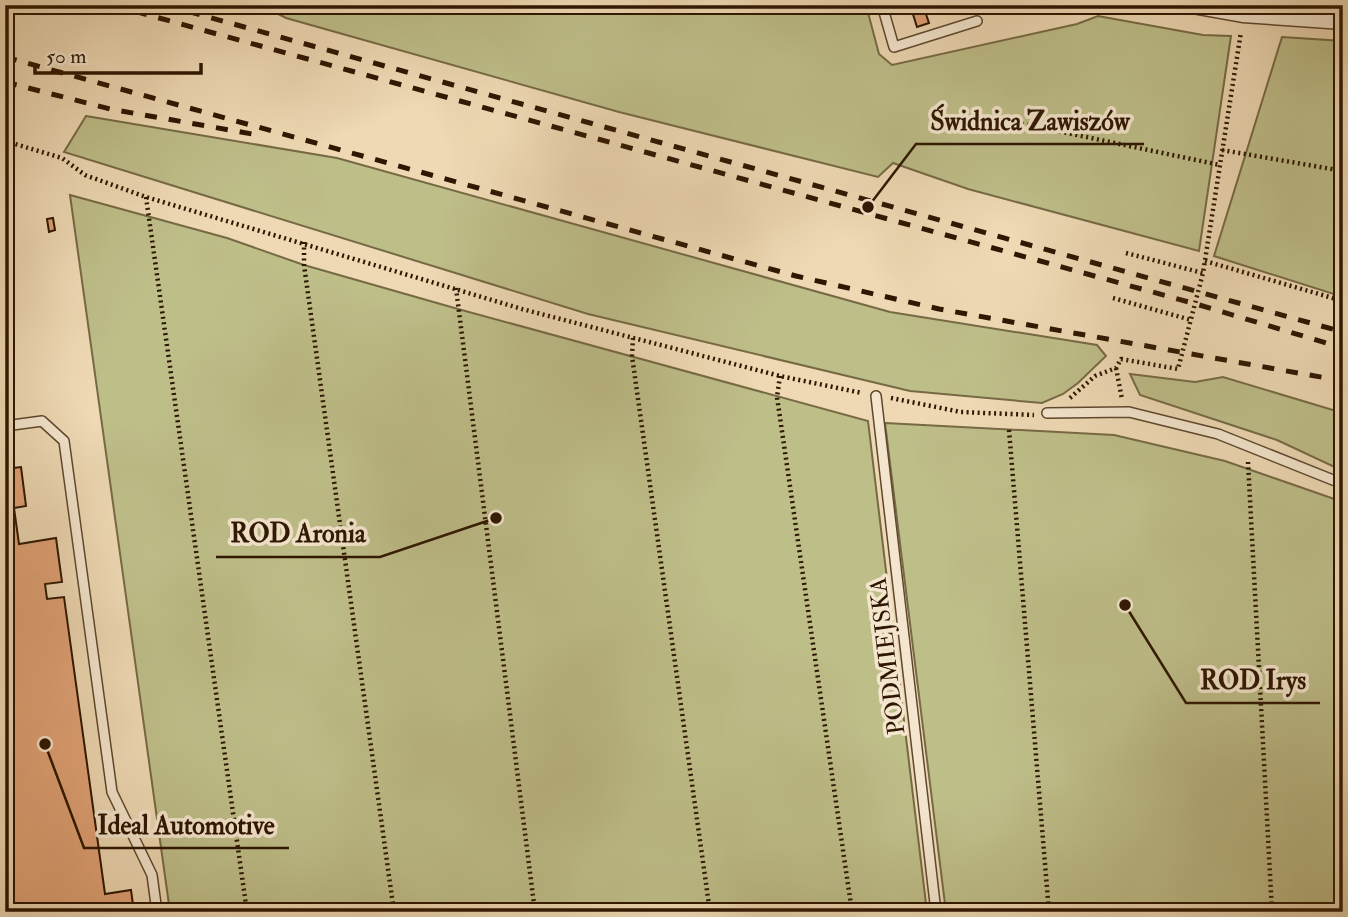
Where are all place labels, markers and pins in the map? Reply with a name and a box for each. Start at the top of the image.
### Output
callout: Świdnica Zawiszów [916,97,1144,144]
callout: ROD Aronia [216,510,380,557]
callout: ROD Irys [1186,656,1320,703]
callout: Ideal Automotive [84,801,289,848]

